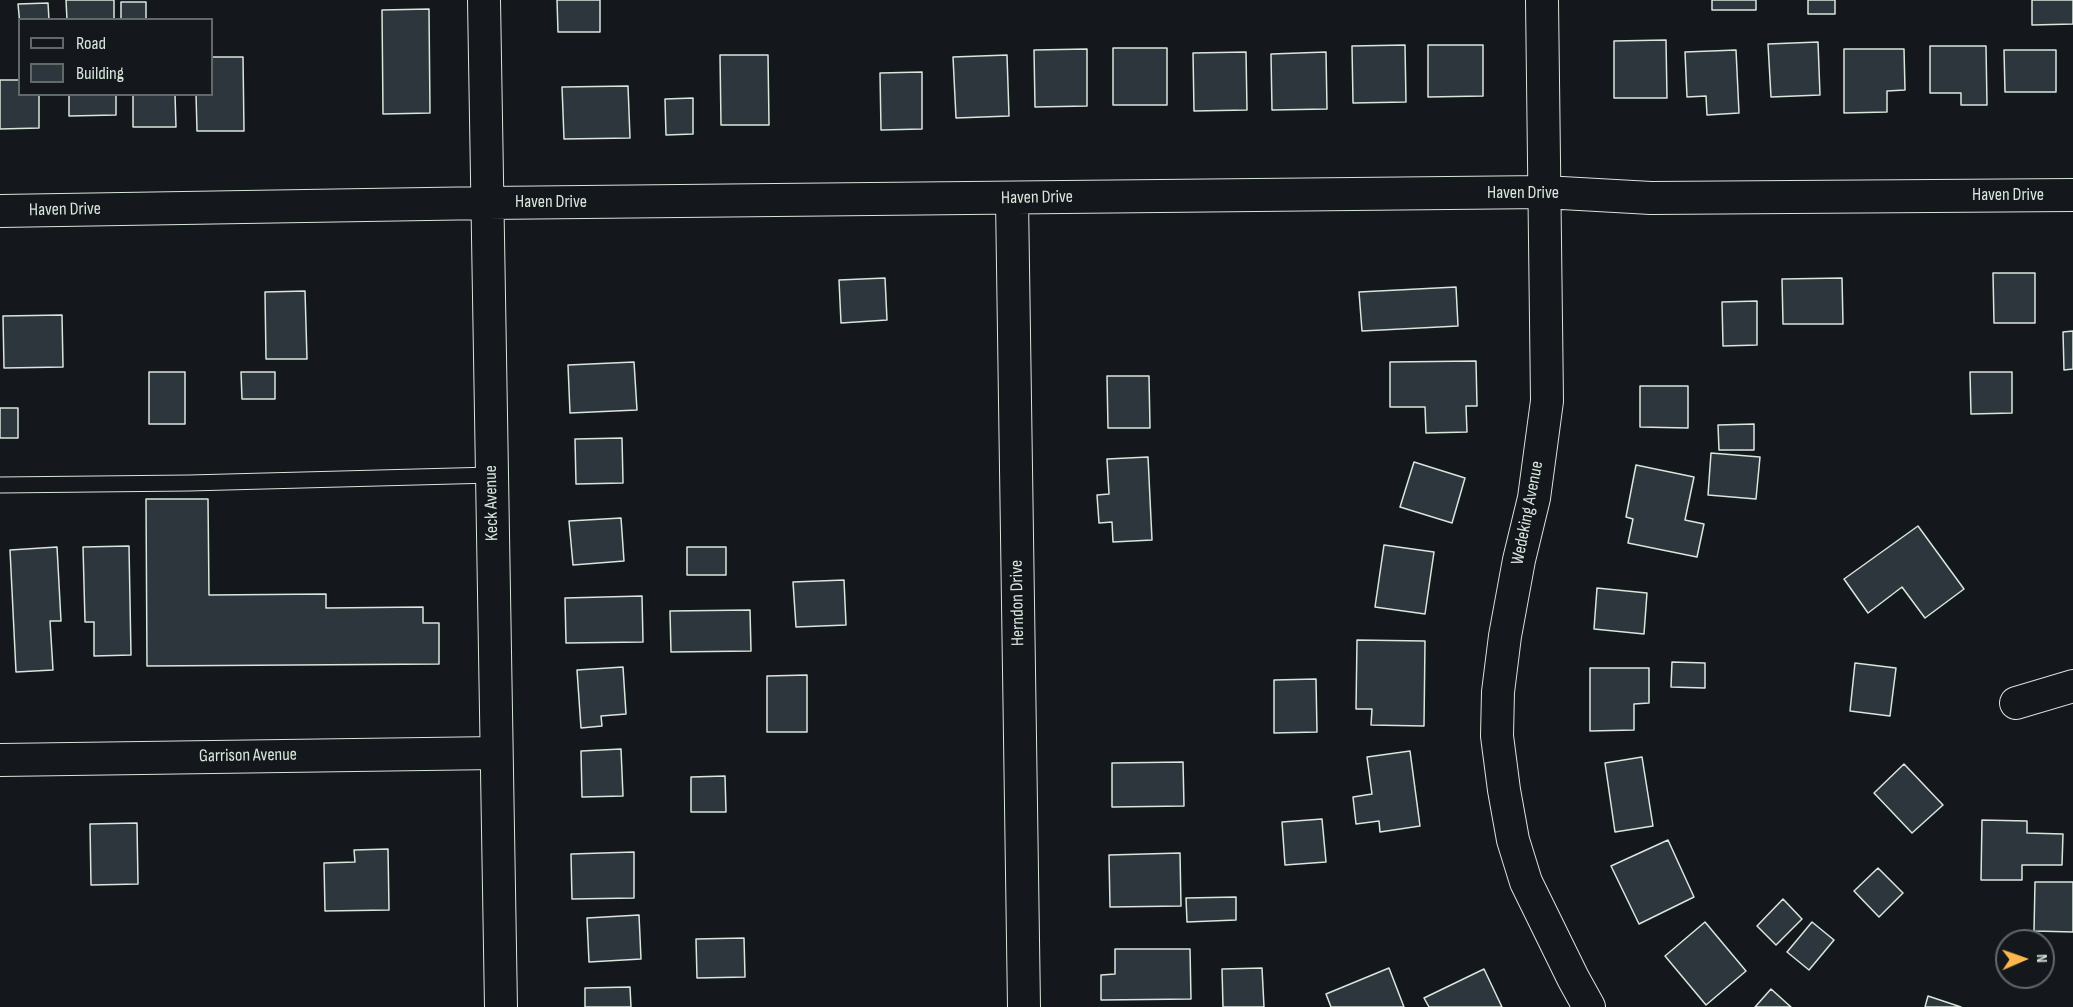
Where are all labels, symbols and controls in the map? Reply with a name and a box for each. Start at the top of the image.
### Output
legend [18,18,213,96]
text: Road [76,33,106,54]
text: Building [76,63,124,84]
street label: Haven Drive [1487,182,1559,204]
street label: Haven Drive [1972,184,2044,206]
street label: Haven Drive [1001,187,1073,209]
street label: Haven Drive [515,191,587,213]
street label: Haven Drive [29,199,101,221]
street label: Wedeking Avenue [1507,459,1549,567]
street label: Keck Avenue [481,465,503,541]
street label: Herndon Drive [1006,560,1030,646]
street label: Garrison Avenue [199,744,297,768]
north arrow [1995,929,2055,989]
text: N [2032,954,2051,963]

